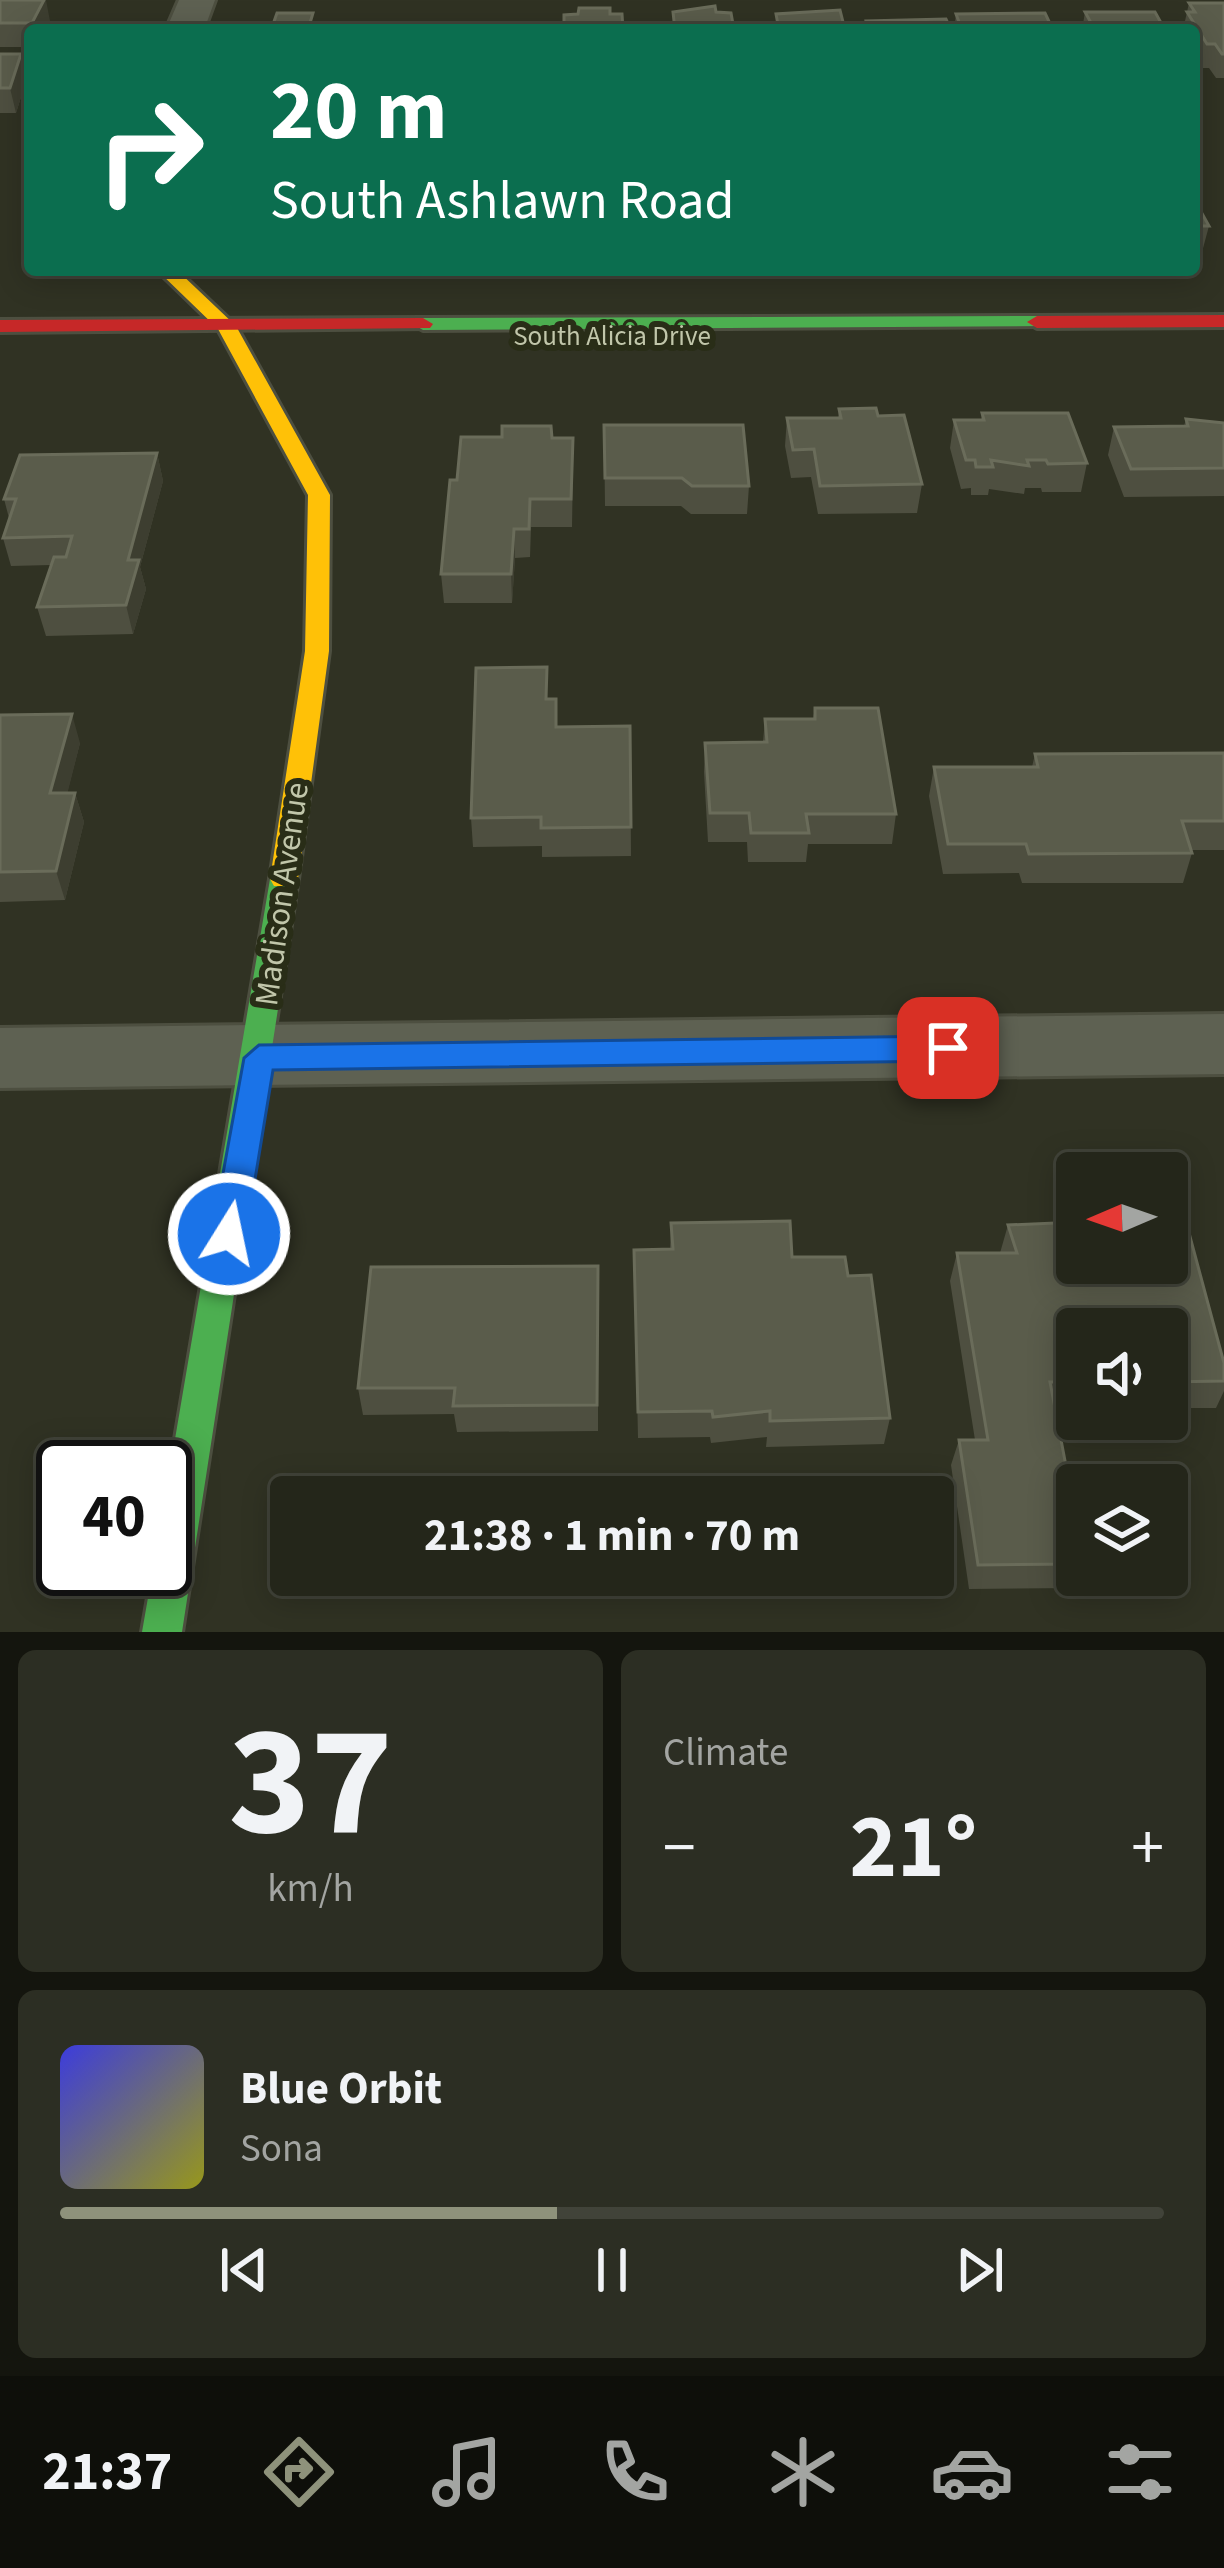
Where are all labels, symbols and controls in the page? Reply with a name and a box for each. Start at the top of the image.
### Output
text: 20 m [270,52,448,172]
icon: right [72,72,228,228]
text: South Ashlawn Road [270,163,735,240]
street label: South Alicia Drive [513,317,711,356]
street label: Madison Avenue [243,779,321,1009]
pin [897,997,999,1099]
icon: arrive [915,1015,981,1081]
north arrow [1056,1152,1188,1284]
map controls [1056,1152,1188,1596]
position arrow [166,1171,292,1297]
button: sound [1056,1308,1188,1440]
speed limit sign: 40 [36,1440,192,1596]
button: layers [1056,1464,1188,1596]
text: 21:38 · 1 min · 70 m [424,1504,800,1568]
text: 37 [228,1672,393,1894]
text: Climate [663,1725,788,1781]
text: 21° [850,1784,977,1912]
text: − [663,1801,696,1895]
text: + [1131,1801,1164,1895]
text: km/h [267,1861,354,1917]
text: Blue Orbit [240,2057,442,2121]
text: Sona [240,2121,323,2177]
icon: previous [211,2237,277,2303]
icon: pause [579,2237,645,2303]
icon: next [947,2237,1013,2303]
icon: directions [257,2430,341,2514]
icon: music [425,2430,509,2514]
icon: phone [593,2430,677,2514]
icon: climate [761,2430,845,2514]
icon: car [930,2430,1014,2514]
icon: filters [1098,2430,1182,2514]
text: 21:37 [42,2434,172,2511]

